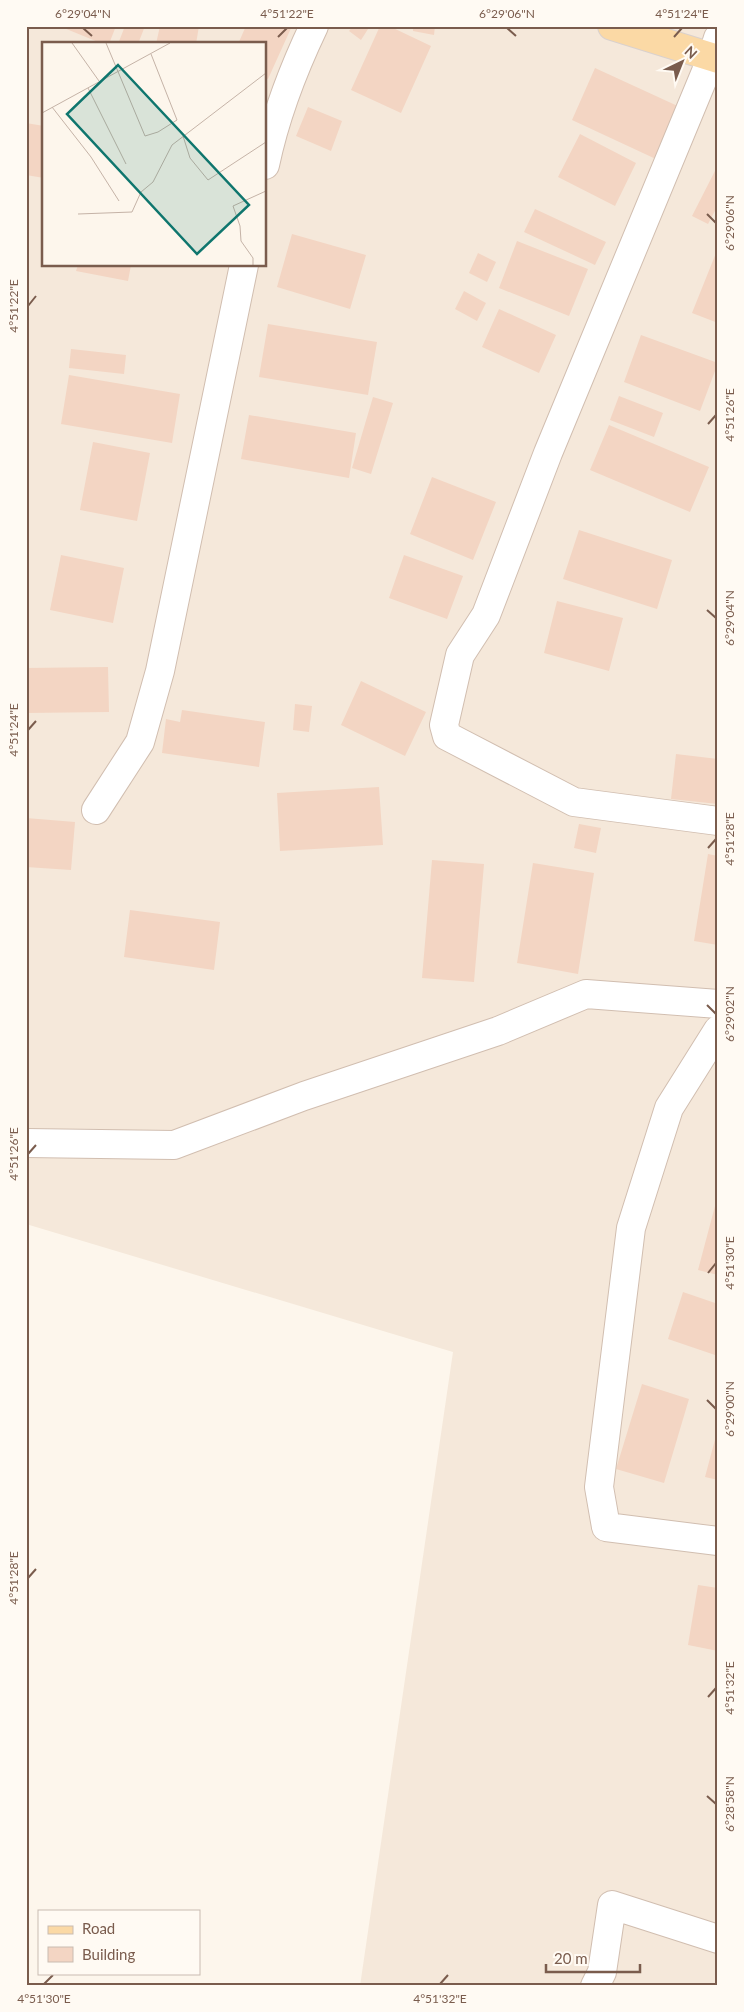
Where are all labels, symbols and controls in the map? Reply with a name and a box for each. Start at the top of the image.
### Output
text: 6°29'04"N [55,6,111,21]
text: 4°51'22"E [260,6,314,21]
text: 6°29'06"N [479,6,535,21]
text: 4°51'24"E [655,6,709,21]
north arrow [656,38,706,88]
inset map [42,42,266,266]
text: N [681,42,701,62]
text: 6°29'06"N [722,195,737,251]
text: 4°51'22"E [6,279,21,333]
text: 4°51'26"E [722,388,737,442]
text: 6°29'04"N [722,590,737,646]
text: 4°51'24"E [6,703,21,757]
text: 4°51'28"E [722,812,737,866]
text: 6°29'02"N [722,986,737,1042]
text: 4°51'26"E [6,1127,21,1181]
text: 4°51'30"E [722,1236,737,1290]
text: 6°29'00"N [722,1381,737,1437]
text: 4°51'28"E [6,1551,21,1605]
text: 4°51'32"E [722,1661,737,1715]
text: 6°28'58"N [722,1776,737,1832]
legend [38,1910,200,1974]
text: Road [82,1919,115,1937]
scale bar [546,1942,640,1974]
text: Building [82,1945,135,1963]
text: 20 m [554,1949,588,1967]
text: 4°51'30"E [17,1991,71,2006]
text: 4°51'32"E [413,1991,467,2006]

